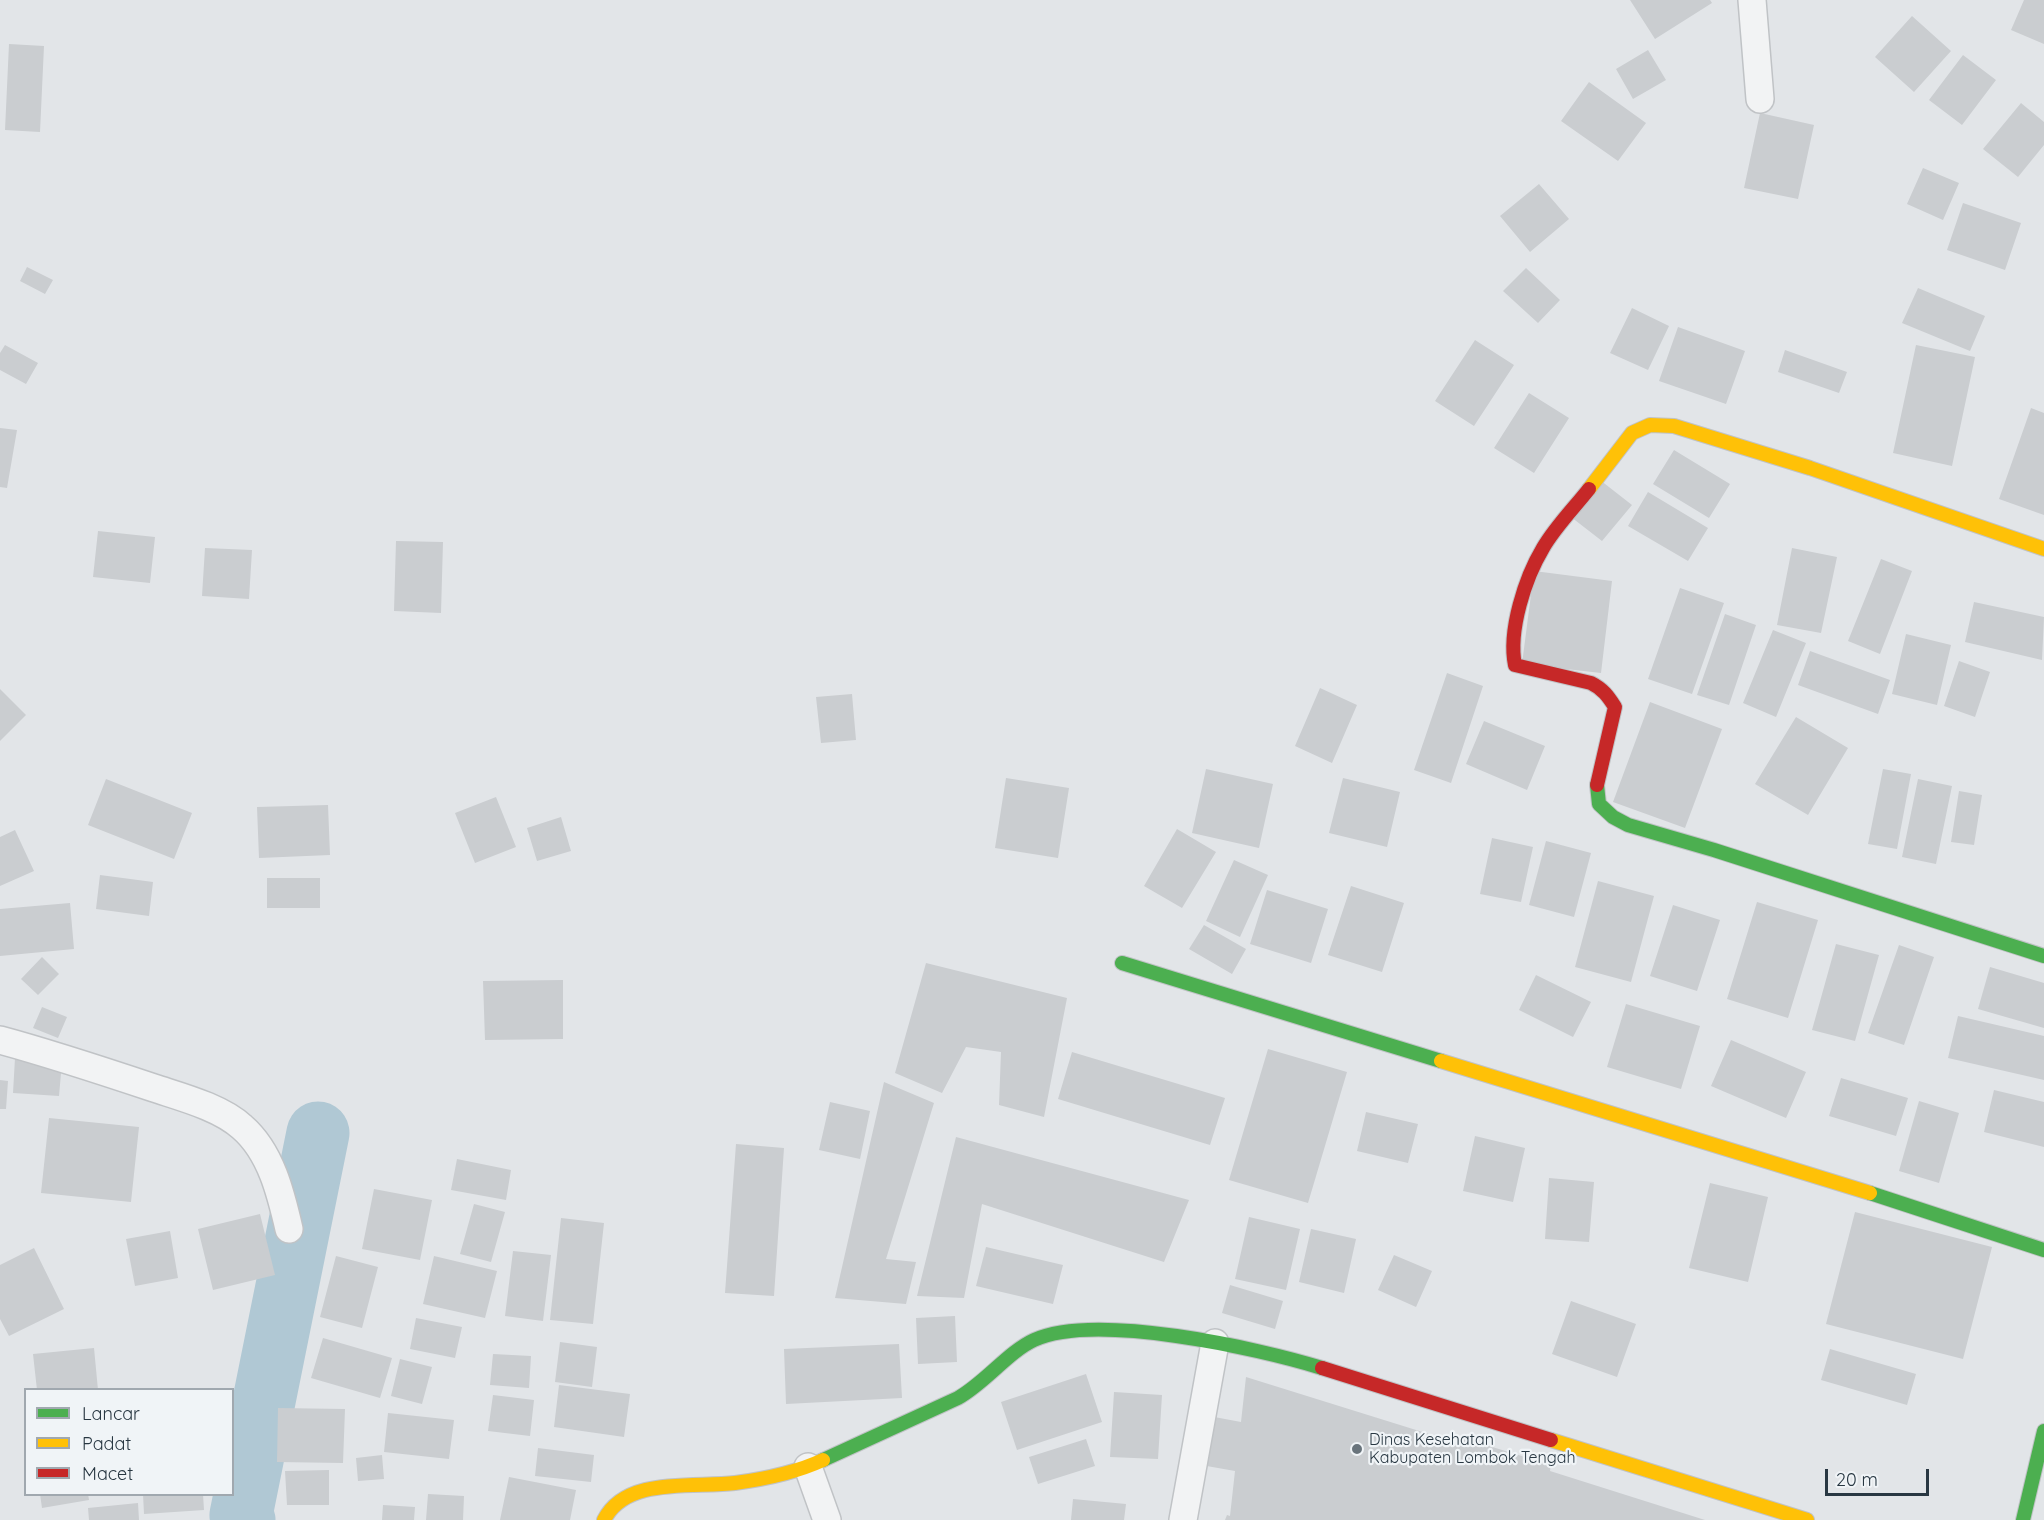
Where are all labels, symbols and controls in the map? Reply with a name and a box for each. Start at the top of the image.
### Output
legend [24,1388,234,1496]
text: Lancar [82,1402,140,1425]
place label: Dinas Kesehatan Kabupaten Lombok Tengah [1369,1430,1575,1468]
text: Padat [82,1432,131,1455]
marker: Dinas Kesehatan Kabupaten Lombok Tengah [1350,1442,1364,1456]
scale bar [1828,1457,1932,1495]
text: Macet [82,1462,133,1485]
text: 20 m [1836,1468,1878,1491]

